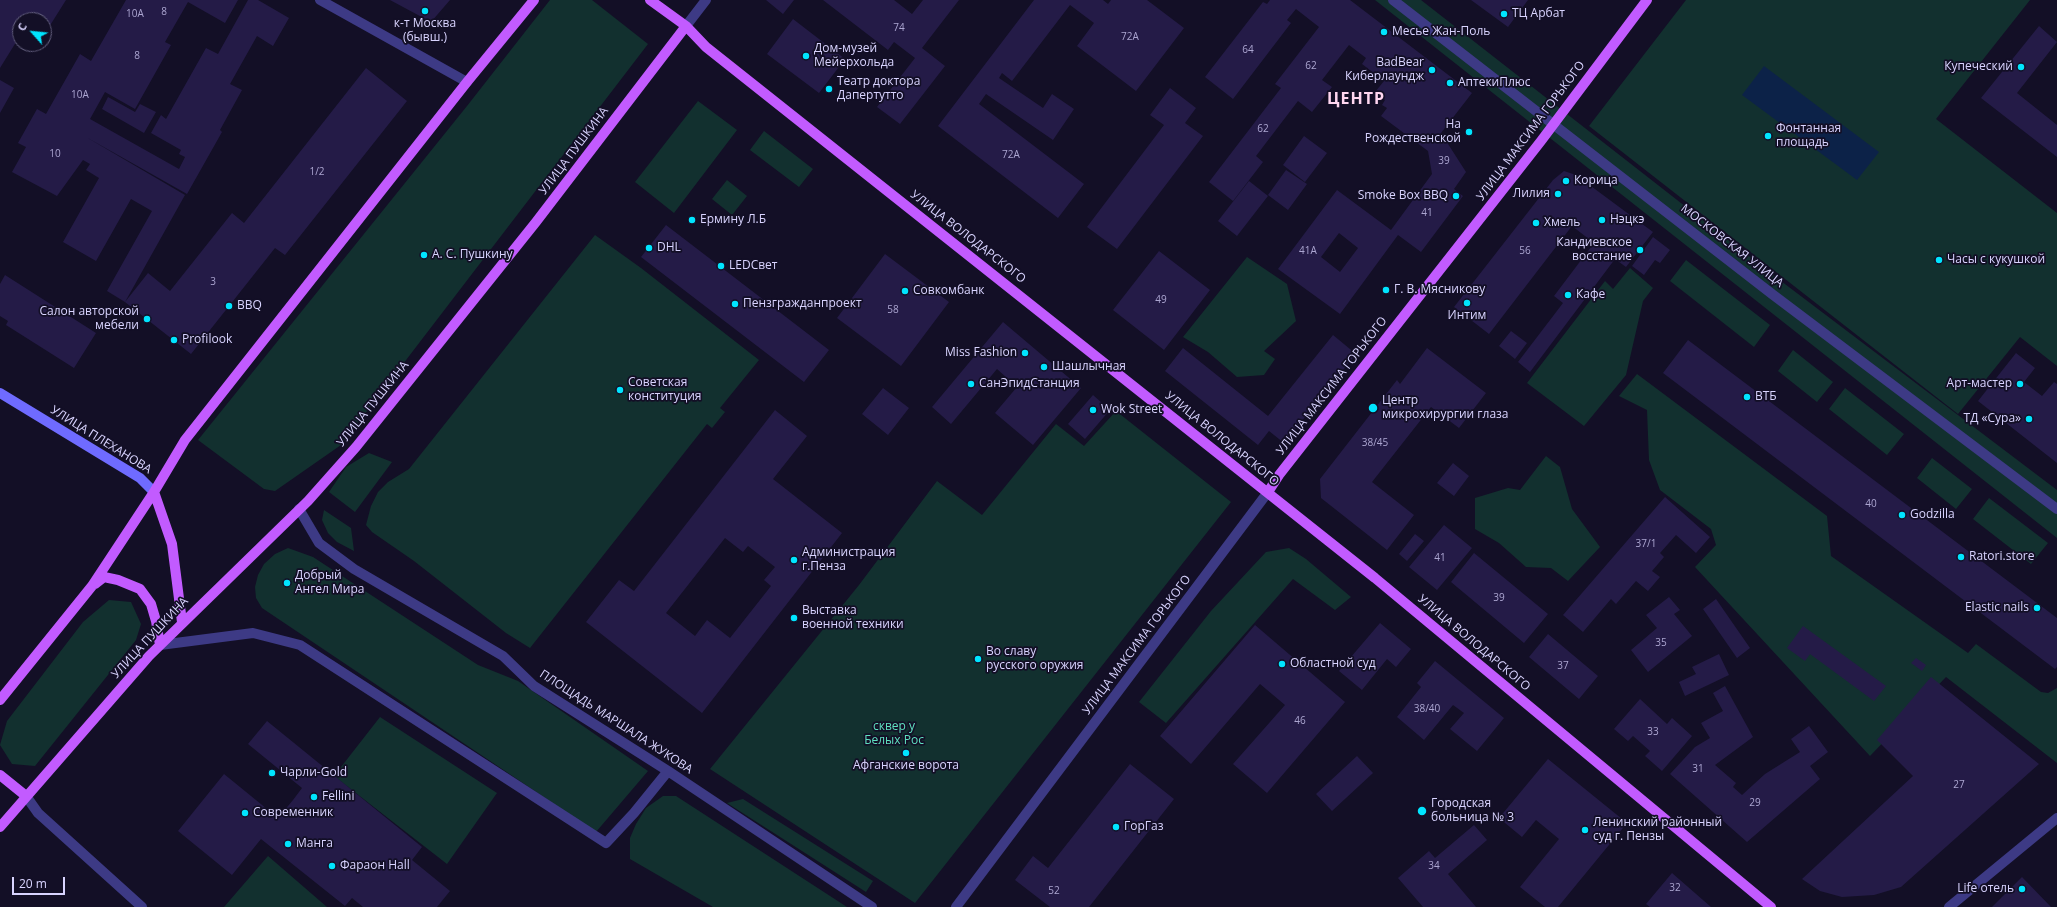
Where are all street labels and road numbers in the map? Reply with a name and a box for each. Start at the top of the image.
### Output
street label: УЛИЦА МАКСИМА ГОРЬКОГО [1474,58,1588,204]
street label: УЛИЦА ПУШКИНА [536,104,612,198]
street label: УЛИЦА ВОЛОДАРСКОГО [908,188,1028,286]
street label: МОСКОВСКАЯ УЛИЦА [1678,201,1786,291]
street label: УЛИЦА МАКСИМА ГОРЬКОГО [1274,314,1390,458]
street label: УЛИЦА ПУШКИНА [334,358,412,450]
street label: УЛИЦА ВОЛОДАРСКОГО [1162,389,1282,489]
street label: УЛИЦА ПЛЕХАНОВА [48,403,154,477]
street label: УЛИЦА МАКСИМА ГОРЬКОГО [1080,572,1194,718]
street label: УЛИЦА ВОЛОДАРСКОГО [1415,592,1533,694]
street label: УЛИЦА ПУШКИНА [109,594,191,682]
street label: ПЛОЩАДЬ МАРШАЛА ЖУКОВА [537,667,695,777]

